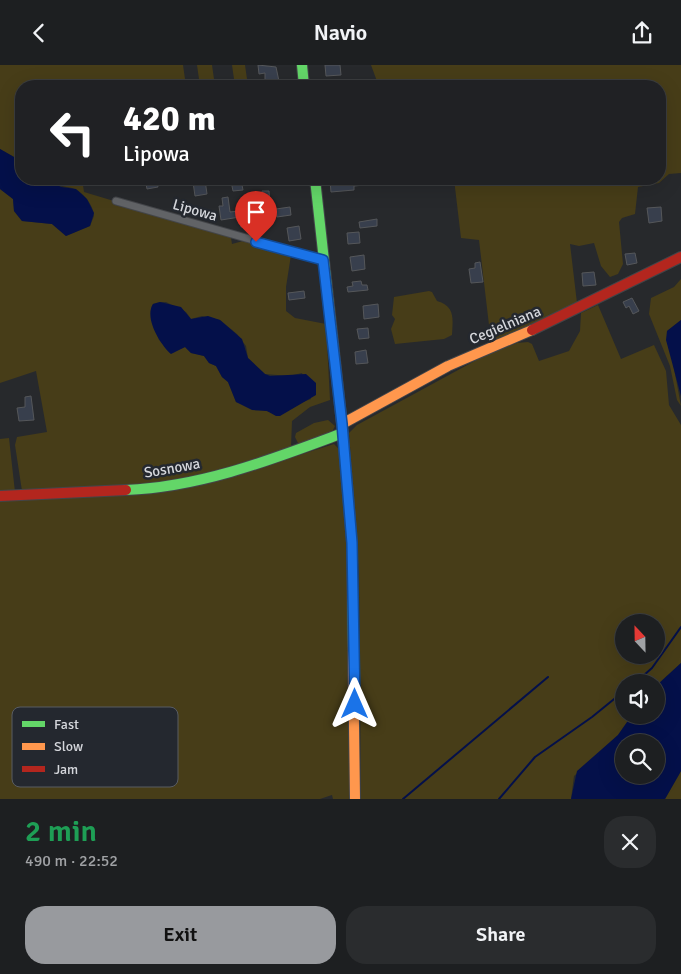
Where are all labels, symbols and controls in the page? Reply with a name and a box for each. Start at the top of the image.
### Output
icon: back [25,19,53,47]
text: Navio [314,19,367,46]
icon: share [628,19,656,47]
text: 420 m [123,97,216,140]
icon: left [40,100,105,165]
text: Lipowa [123,140,190,167]
pin [235,191,277,242]
street label: Lipowa [171,195,219,225]
icon: arrive [242,198,270,226]
street label: Cegielniana [467,302,543,348]
street label: Sosnowa [142,454,202,482]
north arrow [615,614,665,664]
map controls [615,614,665,784]
button: sound [615,674,665,724]
position arrow [328,677,380,729]
legend [12,707,178,787]
text: Fast [54,716,79,733]
button: search [615,734,665,784]
text: Slow [54,738,83,755]
text: Jam [54,761,78,778]
text: 2 min [25,813,97,850]
button: close [604,816,656,868]
text: 490 m · 22:52 [25,851,118,871]
button: Exit [25,906,336,964]
button: Share [346,906,656,964]

